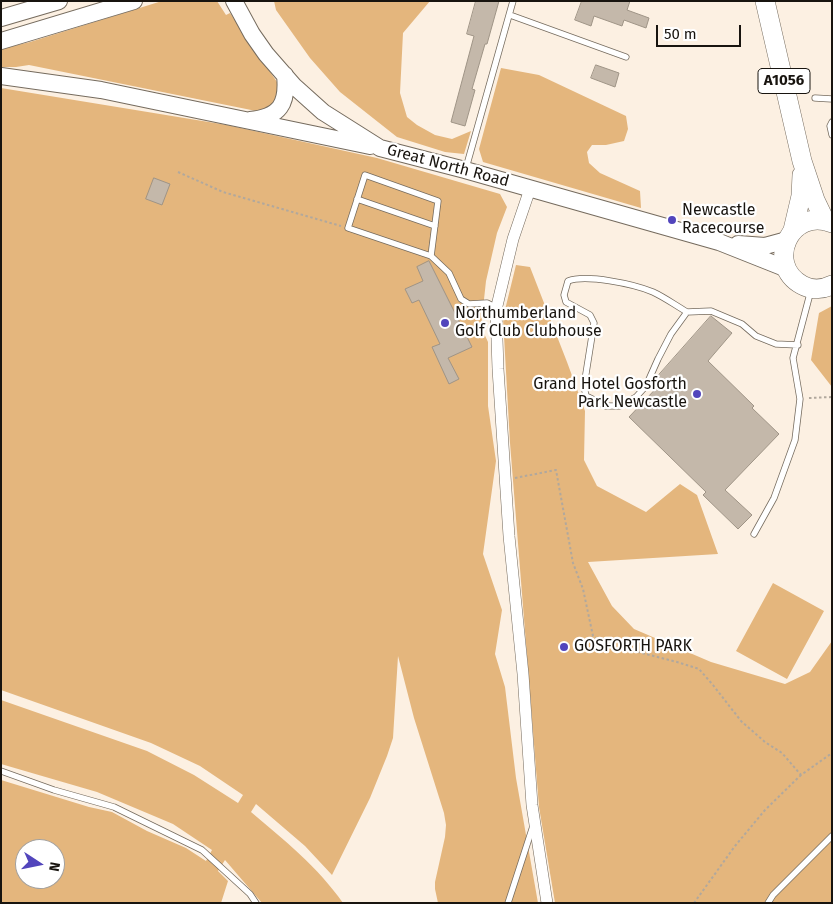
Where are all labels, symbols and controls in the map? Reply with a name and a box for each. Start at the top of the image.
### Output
scale bar [658,15,743,47]
text: 50 m [664,25,697,43]
road number: A1056 [758,68,810,94]
street label: Great North Road [385,140,511,192]
place label: Newcastle Racecourse [682,201,764,239]
marker: Newcastle Racecourse [666,214,678,226]
place label: Northumberland Golf Club Clubhouse [455,304,602,342]
marker: Northumberland Golf Club Clubhouse [439,317,451,329]
place label: Grand Hotel Gosforth Park Newcastle [533,375,687,413]
marker: Grand Hotel Gosforth Park Newcastle [691,388,703,400]
place label: GOSFORTH PARK [574,637,692,657]
marker: GOSFORTH PARK [558,641,570,653]
north arrow [15,839,65,889]
text: N [45,861,63,873]

